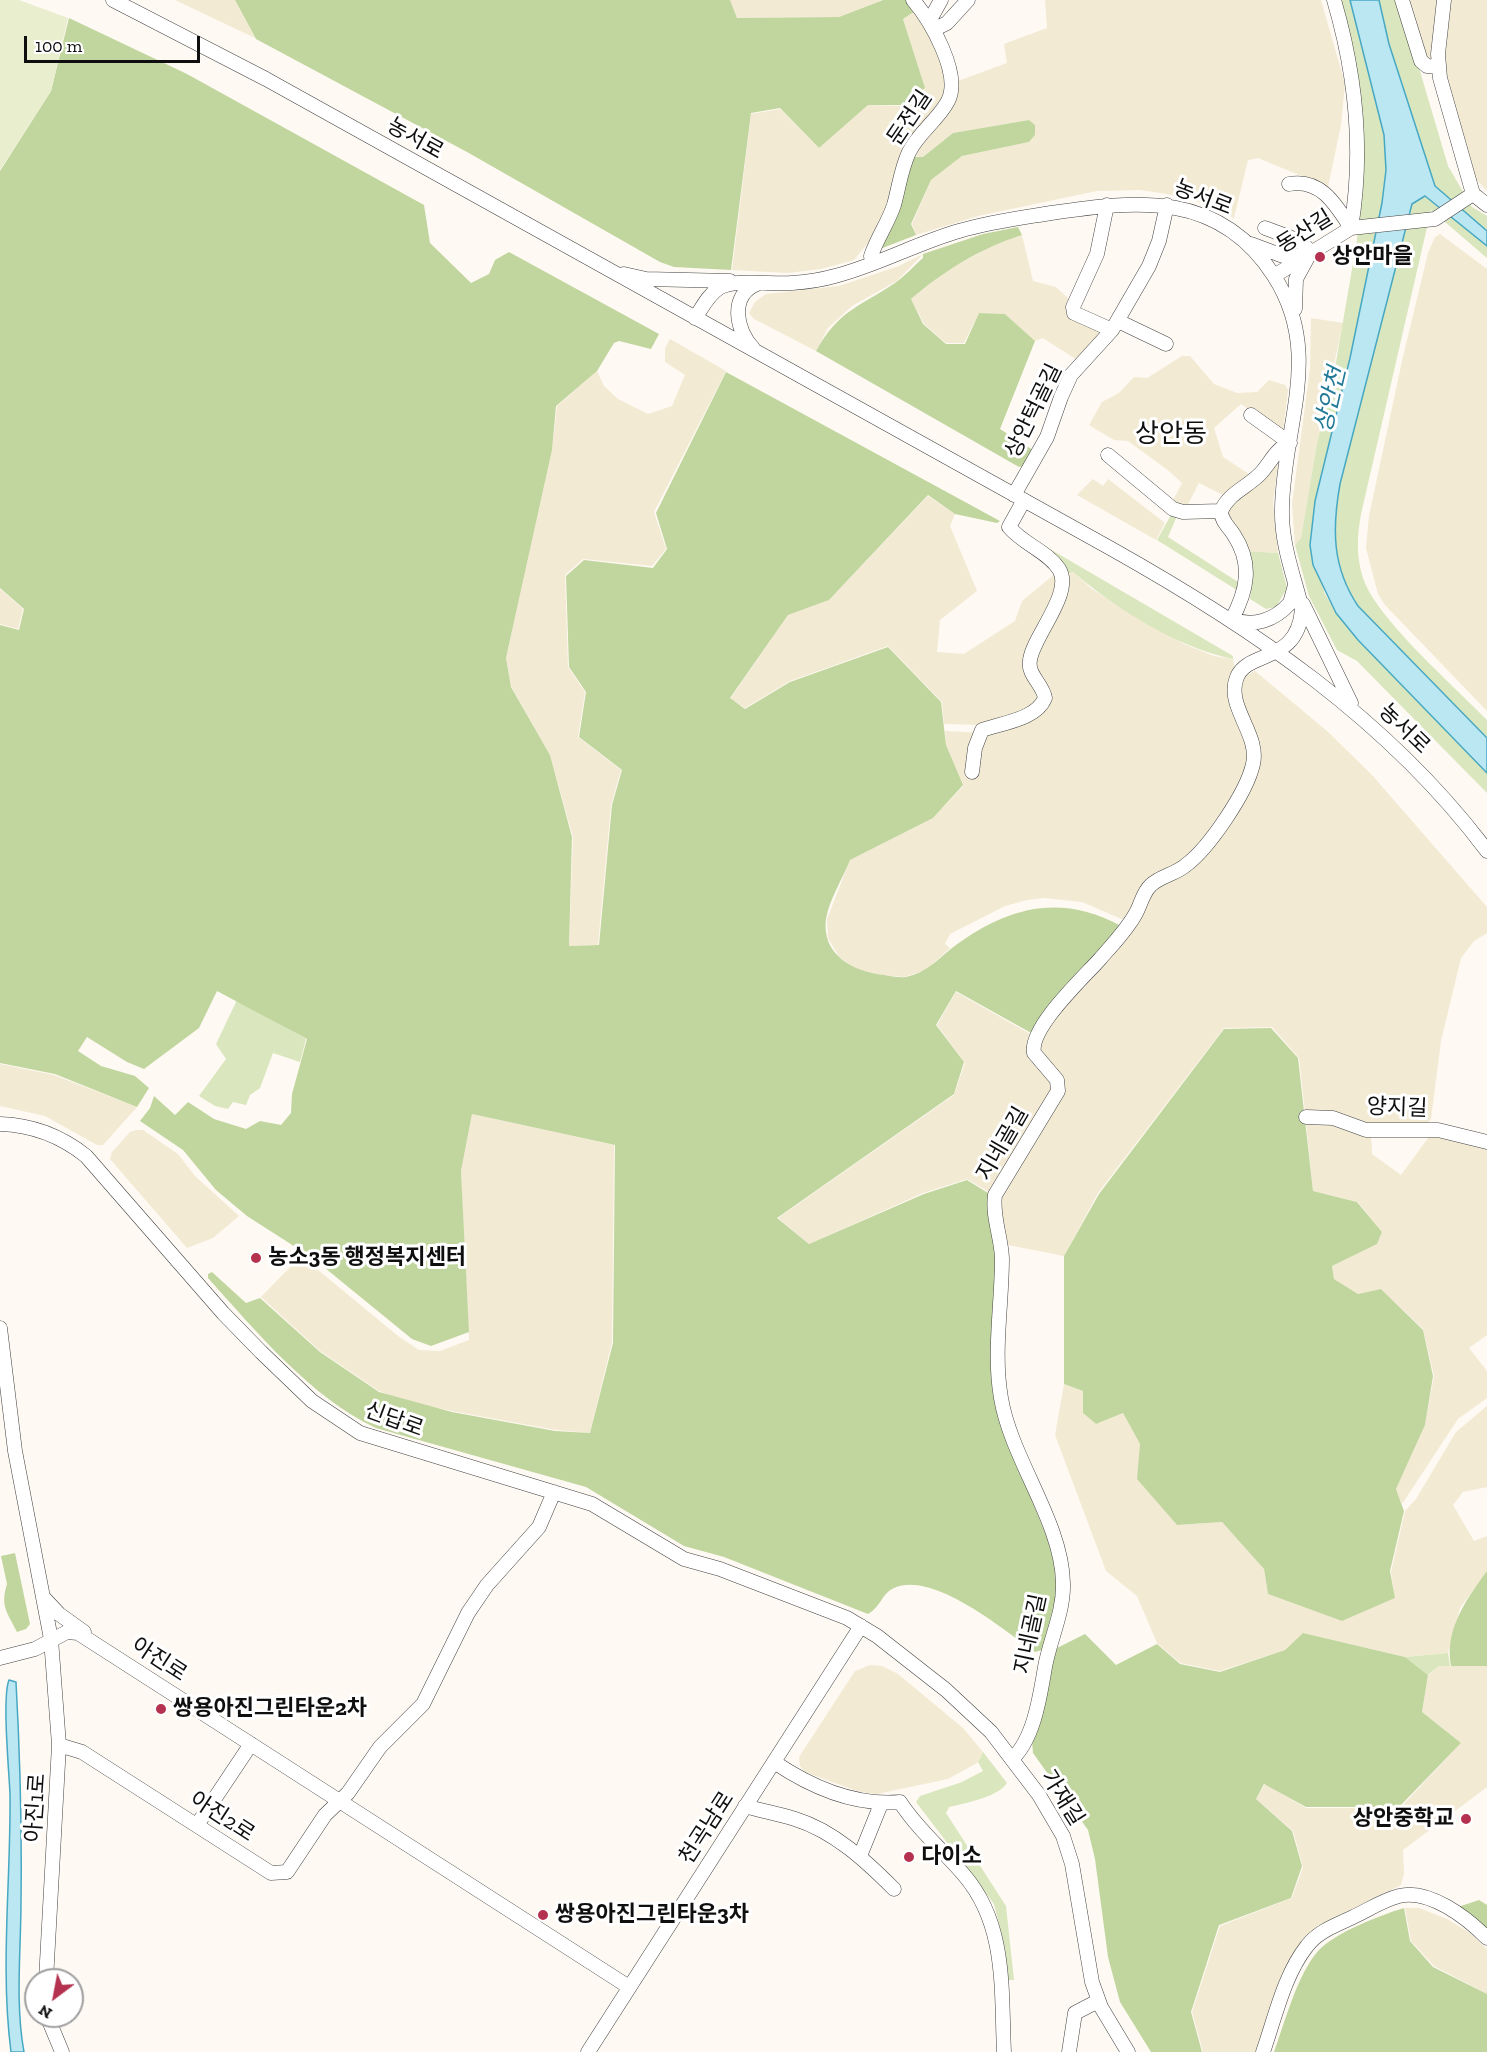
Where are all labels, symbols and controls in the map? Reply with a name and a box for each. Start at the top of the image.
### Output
scale bar [27,24,202,62]
text: 100 m [35,35,82,57]
street label: 둔전길 [882,85,938,151]
street label: 농서로 [382,113,448,165]
street label: 농서로 [1170,175,1236,221]
street label: 동산길 [1272,205,1338,259]
place label: 상안마을 [1332,244,1413,270]
marker: 상안마을 [1313,250,1327,264]
street label: 상안턱골길 [1000,360,1068,462]
water label: 상안천 [1310,364,1352,436]
district label: 상안동 [1135,419,1207,451]
street label: 농서로 [1373,698,1435,760]
street label: 양지길 [1366,1094,1428,1122]
street label: 지네골길 [971,1102,1035,1186]
place label: 농소3동 행정복지센터 [268,1245,466,1271]
marker: 농소3동 행정복지센터 [249,1251,263,1265]
street label: 신답로 [361,1397,427,1443]
street label: 지네골길 [1010,1592,1052,1676]
street label: 아진로 [126,1632,192,1688]
place label: 쌍용아진그린타운2차 [173,1696,367,1722]
marker: 쌍용아진그린타운2차 [154,1702,168,1716]
street label: 가재길 [1035,1765,1089,1831]
street label: 아진1로 [20,1773,52,1843]
street label: 아진2로 [185,1786,259,1848]
street label: 천곡남로 [674,1787,740,1869]
place label: 상안중학교 [1353,1806,1454,1832]
marker: 상안중학교 [1459,1812,1473,1826]
place label: 다이소 [921,1844,982,1870]
marker: 다이소 [902,1850,916,1864]
place label: 쌍용아진그린타운3차 [555,1902,749,1928]
marker: 쌍용아진그린타운3차 [536,1908,550,1922]
north arrow [24,1968,84,2028]
text: N [35,2001,55,2023]

